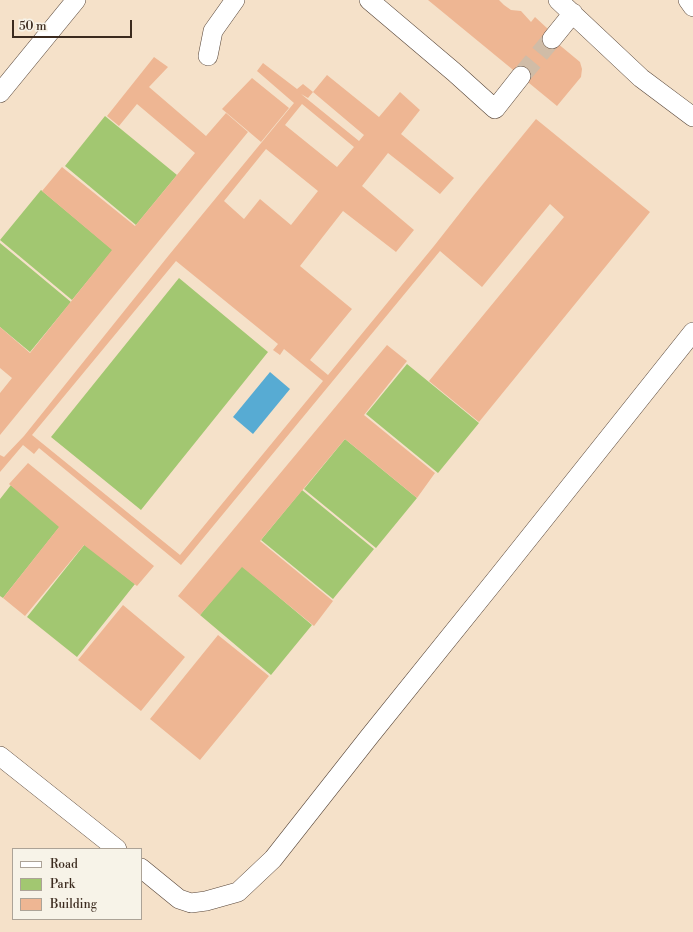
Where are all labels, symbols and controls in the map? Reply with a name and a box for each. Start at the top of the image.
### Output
scale bar [14,12,134,38]
text: 50 m [19,19,47,34]
legend [12,848,142,920]
text: Road [50,857,78,872]
text: Park [50,877,75,892]
text: Building [50,897,97,912]

